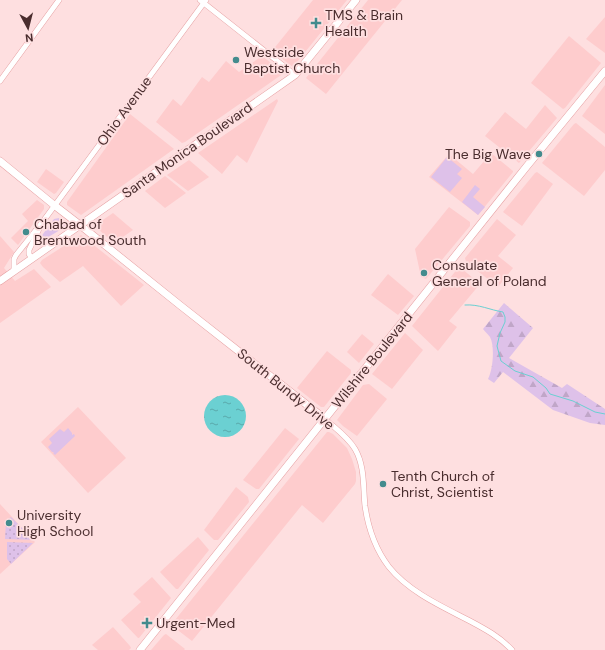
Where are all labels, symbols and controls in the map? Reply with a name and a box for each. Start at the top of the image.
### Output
place label: TMS & Brain Health [325,6,403,40]
north arrow [8,8,48,48]
marker: TMS & Brain Health [310,17,322,29]
text: N [24,30,34,45]
place label: Westside Baptist Church [244,43,340,77]
marker: Westside Baptist Church [231,55,241,65]
street label: Ohio Avenue [93,73,155,149]
street label: Santa Monica Boulevard [118,98,256,202]
place label: The Big Wave [445,145,531,163]
marker: The Big Wave [534,149,544,159]
place label: Chabad of Brentwood South [34,215,146,249]
marker: Chabad of Brentwood South [21,227,31,237]
place label: Consulate General of Poland [432,256,547,290]
marker: Consulate General of Poland [419,268,429,278]
street label: Wilshire Boulevard [328,308,416,412]
street label: South Bundy Drive [234,344,338,434]
place label: Tenth Church of Christ, Scientist [391,467,495,501]
marker: Tenth Church of Christ, Scientist [378,479,388,489]
place label: University High School [17,506,93,540]
marker: University High School [4,518,14,528]
place label: Urgent-Med [156,614,235,632]
marker: Urgent-Med [141,617,153,629]

